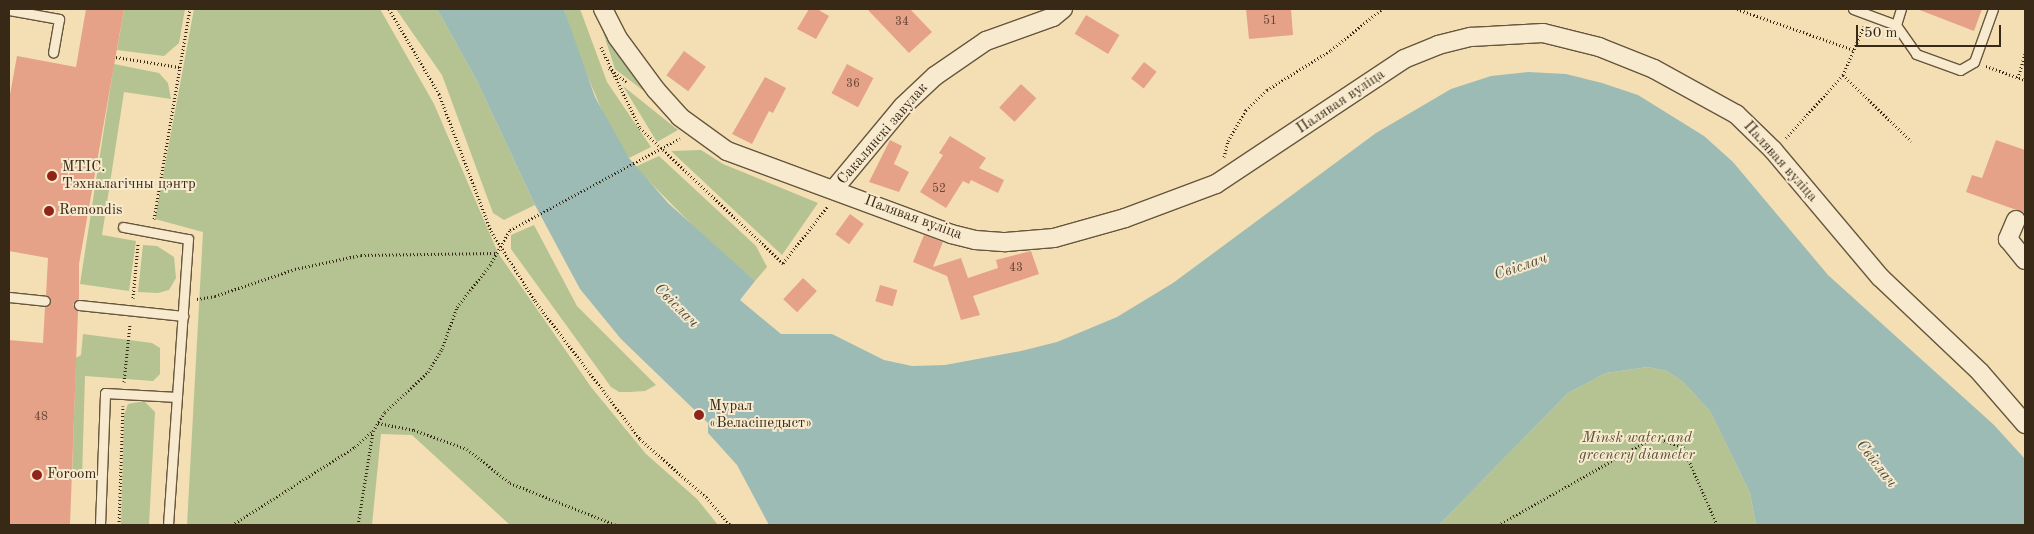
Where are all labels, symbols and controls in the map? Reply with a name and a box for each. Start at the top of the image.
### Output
house number: 51 [1263,15,1277,29]
scale bar [1859,15,2004,47]
house number: 34 [895,16,909,30]
text: 50 m [1864,26,1898,41]
street label: Палявая вуліца [1293,66,1389,138]
house number: 36 [846,78,860,92]
street label: Сакалянскі завулак [834,79,932,189]
street label: Палявая вуліца [1739,118,1821,206]
place label: МТІС. Тэхналагічны цэнтр [62,158,196,193]
marker: МТІС. Тэхналагічны цэнтр [46,170,58,182]
house number: 52 [932,183,946,197]
street label: Палявая вуліца [862,192,964,244]
place label: Remondis [59,202,122,220]
marker: Remondis [43,205,55,217]
water label: Свіслач [1492,249,1550,285]
house number: 43 [1009,262,1023,276]
water label: Свіслач [650,280,702,332]
place label: Мурал «Веласіпедыст» [709,397,812,432]
marker: Мурал «Веласіпедыст» [693,409,705,421]
house number: 48 [34,411,48,425]
park label: Minsk water and greenery diameter [1579,429,1695,464]
water label: Свіслач [1851,436,1901,492]
place label: Foroom [47,466,96,484]
marker: Foroom [31,469,43,481]

